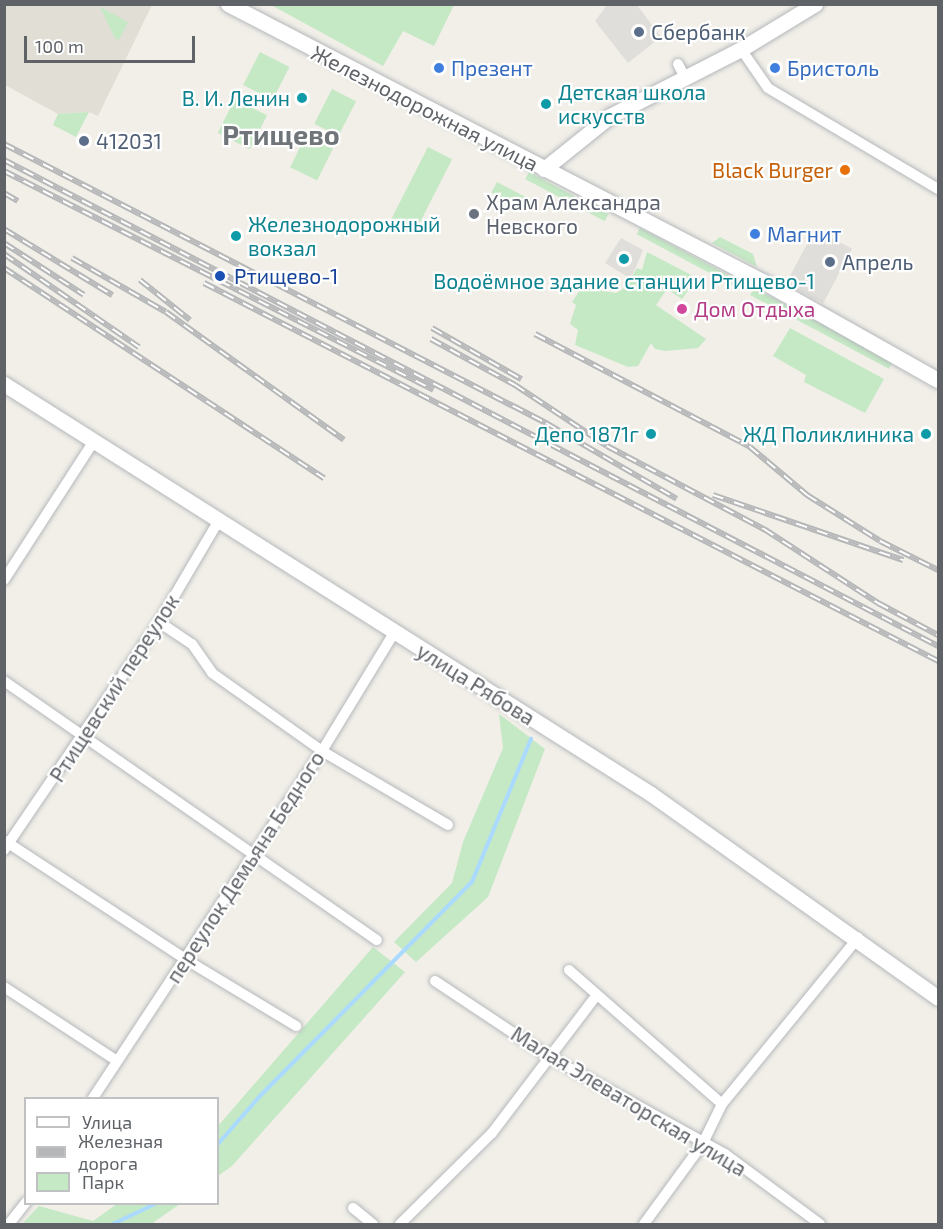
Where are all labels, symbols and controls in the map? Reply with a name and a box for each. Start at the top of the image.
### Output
place label: Сбербанк [651,19,746,45]
scale bar [27,24,198,62]
marker: Сбербанк [632,25,646,39]
text: 100 m [35,35,84,57]
street label: Железнодорожная улица [307,40,543,176]
place label: Презент [451,55,533,81]
place label: Бристоль [787,55,879,81]
marker: Презент [432,61,446,75]
marker: Бристоль [768,61,782,75]
place label: Детская школа искусств [558,79,706,129]
place label: В. И. Ленин [182,85,290,111]
marker: В. И. Ленин [295,91,309,105]
marker: Детская школа искусств [539,97,553,111]
district label: Ртищево [222,119,340,151]
place label: 412031 [96,128,162,154]
marker: 412031 [77,134,91,148]
place label: Black Burger [712,157,833,183]
marker: Black Burger [838,163,852,177]
place label: Храм Александра Невского [486,189,661,239]
marker: Храм Александра Невского [467,207,481,221]
place label: Железнодорожный вокзал [248,211,440,261]
place label: Магнит [767,221,842,247]
marker: Магнит [748,227,762,241]
marker: Железнодорожный вокзал [229,229,243,243]
place label: Апрель [842,249,913,275]
marker: Водоёмное здание станции Ртищево-1 [617,252,631,266]
marker: Апрель [823,255,837,269]
place label: Ртищево-1 [234,263,338,289]
marker: Ртищево-1 [211,267,229,285]
place label: Водоёмное здание станции Ртищево-1 [433,268,815,294]
place label: Дом Отдыха [694,296,815,322]
marker: Дом Отдыха [675,302,689,316]
place label: Депо 1871г [534,421,639,447]
place label: ЖД Поликлиника [743,421,914,447]
marker: Депо 1871г [644,427,658,441]
marker: ЖД Поликлиника [919,427,933,441]
street label: Ртищевский переулок [44,589,184,787]
street label: улица Рябова [412,638,540,730]
street label: переулок Демьяна Бедного [161,746,329,988]
street label: Малая Элеваторская улица [507,1021,751,1181]
legend [24,1097,219,1205]
text: Улица [82,1111,132,1133]
text: Железная дорога [78,1130,163,1174]
text: Парк [82,1171,124,1193]

